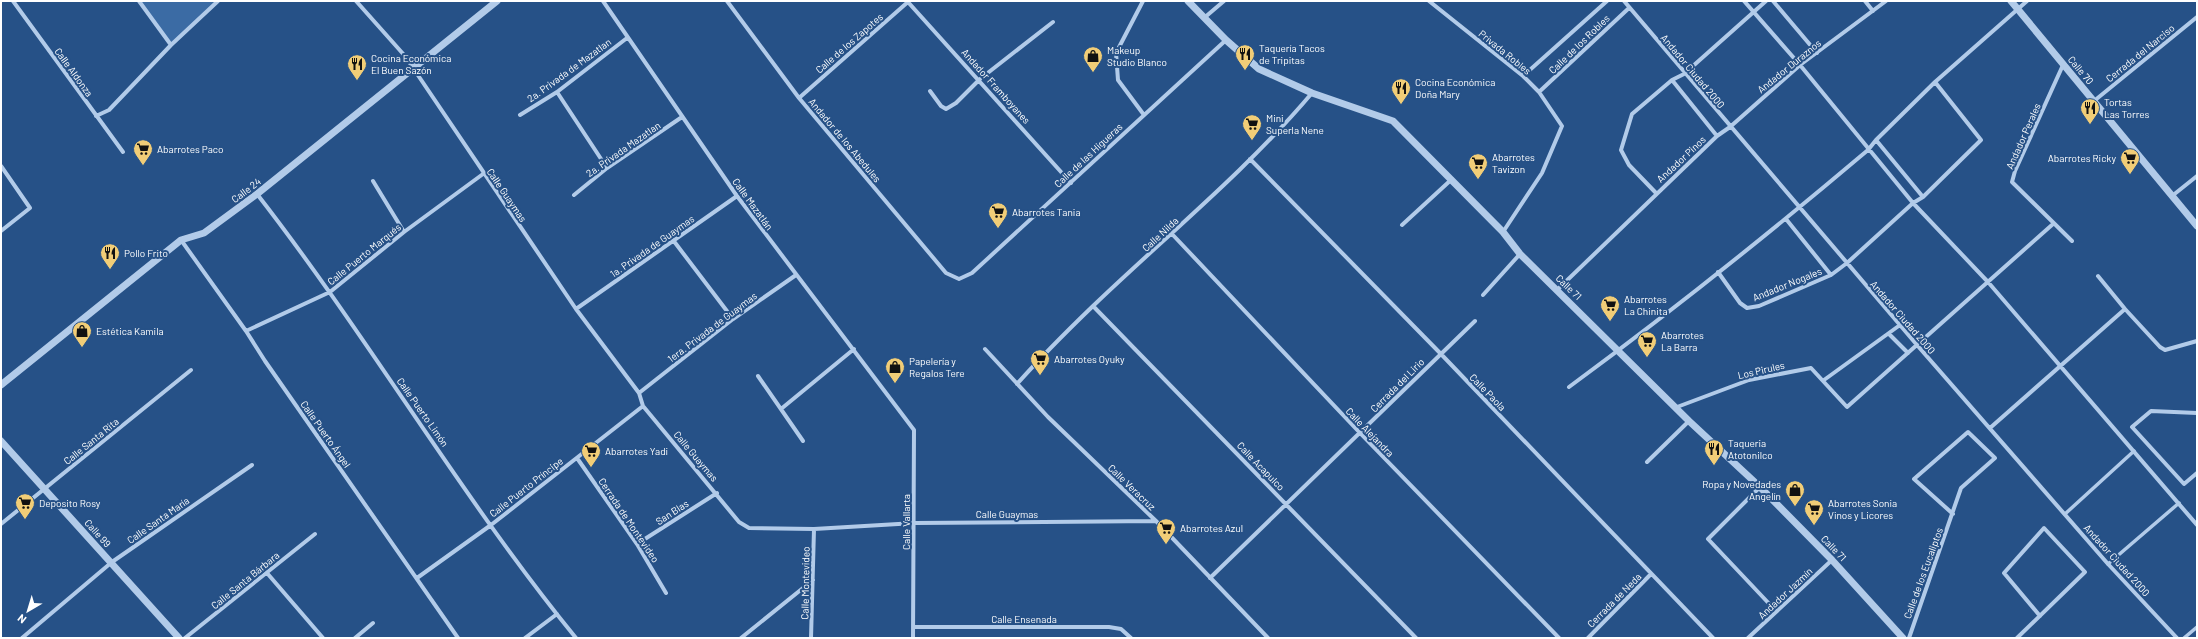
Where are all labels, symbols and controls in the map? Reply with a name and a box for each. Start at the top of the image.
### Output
street label: Calle de los Zapotes [813,10,885,76]
street label: Calle de los Robles [1546,12,1612,76]
street label: Cerrada del Narciso [2103,22,2177,84]
street label: Privada Robles [1476,27,1534,77]
street label: Andador Ciudad 2000 [1659,32,1727,110]
street label: 2a. Privada de Mazatlan [525,36,613,104]
street label: Andador Duraznos [1755,36,1823,95]
place label: Taquería Tacos de Tripitas [1259,42,1325,66]
restaurant icon: Taquería Tacos de Tripitas [1234,43,1256,71]
place label: Makeup Studio Blanco [1107,44,1167,68]
street label: Calle Aldonza [52,45,96,99]
shop icon: Makeup Studio Blanco [1082,45,1104,73]
street label: Andador Framboyanes [959,46,1033,126]
place label: Cocina Económica El Buen Sazón [371,52,451,76]
restaurant icon: Cocina Económica El Buen Sazón [346,53,368,81]
street label: Calle 70 [2066,53,2096,87]
place label: Cocina Económica Doña Mary [1415,76,1495,100]
restaurant icon: Cocina Económica Doña Mary [1390,77,1412,105]
street label: Andador de los Abedules [806,96,884,185]
place label: Tortas Las Torres [2104,96,2150,120]
restaurant icon: Tortas Las Torres [2079,97,2101,125]
street label: Andador Perales [2003,101,2043,171]
place label: Mini Superla Nene [1266,112,1324,136]
supermarket icon: Mini Superla Nene [1241,113,1263,141]
street label: 2a. Privada Mazatlan [584,119,662,179]
street label: Calle de las Higueras [1051,120,1125,190]
street label: Andador Pinos [1654,133,1708,185]
supermarket icon: Abarrotes Paco [132,138,154,166]
place label: Abarrotes Paco [157,143,223,155]
supermarket icon: Abarrotes Ricky [2119,147,2141,175]
place label: Abarrotes Tavizon [1492,151,1535,175]
supermarket icon: Abarrotes Tavizon [1467,152,1489,180]
place label: Abarrotes Ricky [2048,152,2116,164]
street label: Calle Guaymas [485,166,530,224]
street label: Calle 24 [229,175,263,205]
street label: Calle Mazatlán [730,176,776,232]
supermarket icon: Abarrotes Tania [987,201,1009,229]
place label: Abarrotes Tania [1012,206,1081,218]
street label: 1a. Privada de Guaymas [608,212,697,280]
street label: Calle Nilda [1139,214,1181,254]
street label: Calle Puerto Marqués [325,221,403,287]
restaurant icon: Pollo Frito [99,242,121,270]
place label: Pollo Frito [124,247,168,259]
street label: Andador Nogales [1751,265,1824,303]
street label: Calle 71 [1554,272,1584,302]
street label: Andador Ciudad 2000 [1868,278,1938,356]
street label: 1era. Privada de Guaymas [665,289,759,365]
place label: Abarrotes La Chinita [1624,293,1668,317]
supermarket icon: Abarrotes La Chinita [1599,294,1621,322]
shop icon: Estética Kamila [71,320,93,348]
place label: Estética Kamila [96,325,164,337]
place label: Abarrotes La Barra [1661,329,1704,353]
supermarket icon: Abarrotes La Barra [1636,330,1658,358]
supermarket icon: Abarrotes Oyuky [1029,348,1051,376]
place label: Abarrotes Oyuky [1054,353,1125,365]
place label: Papelería y Regalos Tere [909,355,965,379]
shop icon: Papelería y Regalos Tere [884,356,906,384]
street label: Cerrada del Lirio [1368,356,1426,414]
street label: Los Pirules [1736,359,1786,381]
street label: Calle Paola [1467,371,1509,413]
street label: Calle Puerto Limón [395,375,451,449]
street label: Calle Puerto Ángel [298,398,354,470]
street label: Calle Alejandra [1344,405,1396,459]
street label: Calle Santa Rita [61,415,121,467]
street label: Calle Guaymas [671,428,721,484]
place label: Taqueria Atotonilco [1728,437,1773,461]
restaurant icon: Taqueria Atotonilco [1703,438,1725,466]
street label: Calle Acapulco [1235,439,1287,493]
supermarket icon: Abarrotes Yadi [580,440,602,468]
place label: Abarrotes Yadi [605,445,668,457]
street label: Calle Puerto Príncipe [487,455,565,519]
street label: Calle Veracruz [1106,461,1159,513]
street label: Cerrada de Montevideo [596,475,662,565]
place label: Ropa y Novedades Angelín [1702,478,1781,502]
shop icon: Ropa y Novedades Angelín [1784,479,1806,507]
supermarket icon: Deposito Rosy [14,492,36,520]
street label: Calle Santa María [125,494,191,546]
street label: Calle Vallarta [900,494,912,550]
place label: Deposito Rosy [39,497,101,509]
street label: San Blas [653,497,691,527]
place label: Abarrotes Sonia Vinos y Licores [1828,497,1897,521]
supermarket icon: Abarrotes Sonia Vinos y Licores [1803,498,1825,526]
street label: Calle Guaymas [976,508,1038,520]
street label: Calle 99 [82,517,114,549]
supermarket icon: Abarrotes Azul [1155,517,1177,545]
street label: Andador Ciudad 2000 [2081,521,2153,599]
place label: Abarrotes Azul [1180,522,1243,534]
street label: Calle de los Eucaliptos [1901,526,1945,620]
street label: Calle 71 [1819,533,1849,563]
street label: Calle Montevideo [798,546,812,620]
street label: Calle Santa Bárbara [208,549,282,611]
street label: Andador Jazmín [1755,565,1815,621]
street label: Cerrada de Neda [1584,570,1644,630]
north arrow [8,591,48,631]
text: N [15,612,28,627]
street label: Calle Ensenada [991,613,1057,625]

